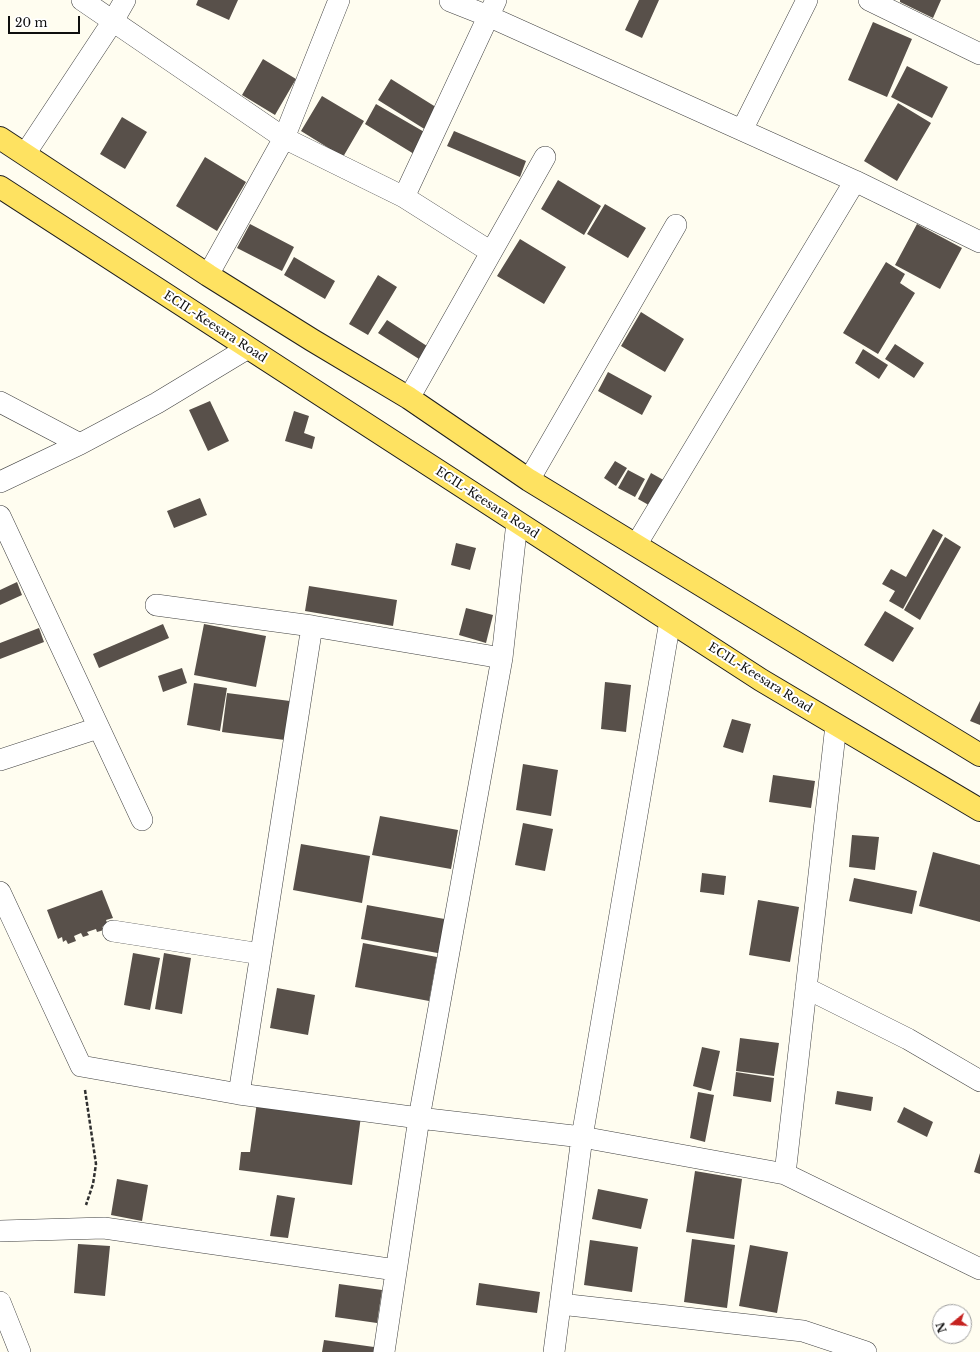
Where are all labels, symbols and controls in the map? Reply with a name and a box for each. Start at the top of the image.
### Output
scale bar [10,8,82,34]
text: 20 m [15,15,47,30]
street label: ECIL-Keesara Road [161,288,269,366]
street label: ECIL-Keesara Road [433,464,541,542]
street label: ECIL-Keesara Road [705,640,815,716]
north arrow [932,1304,972,1344]
text: N [933,1320,950,1334]

